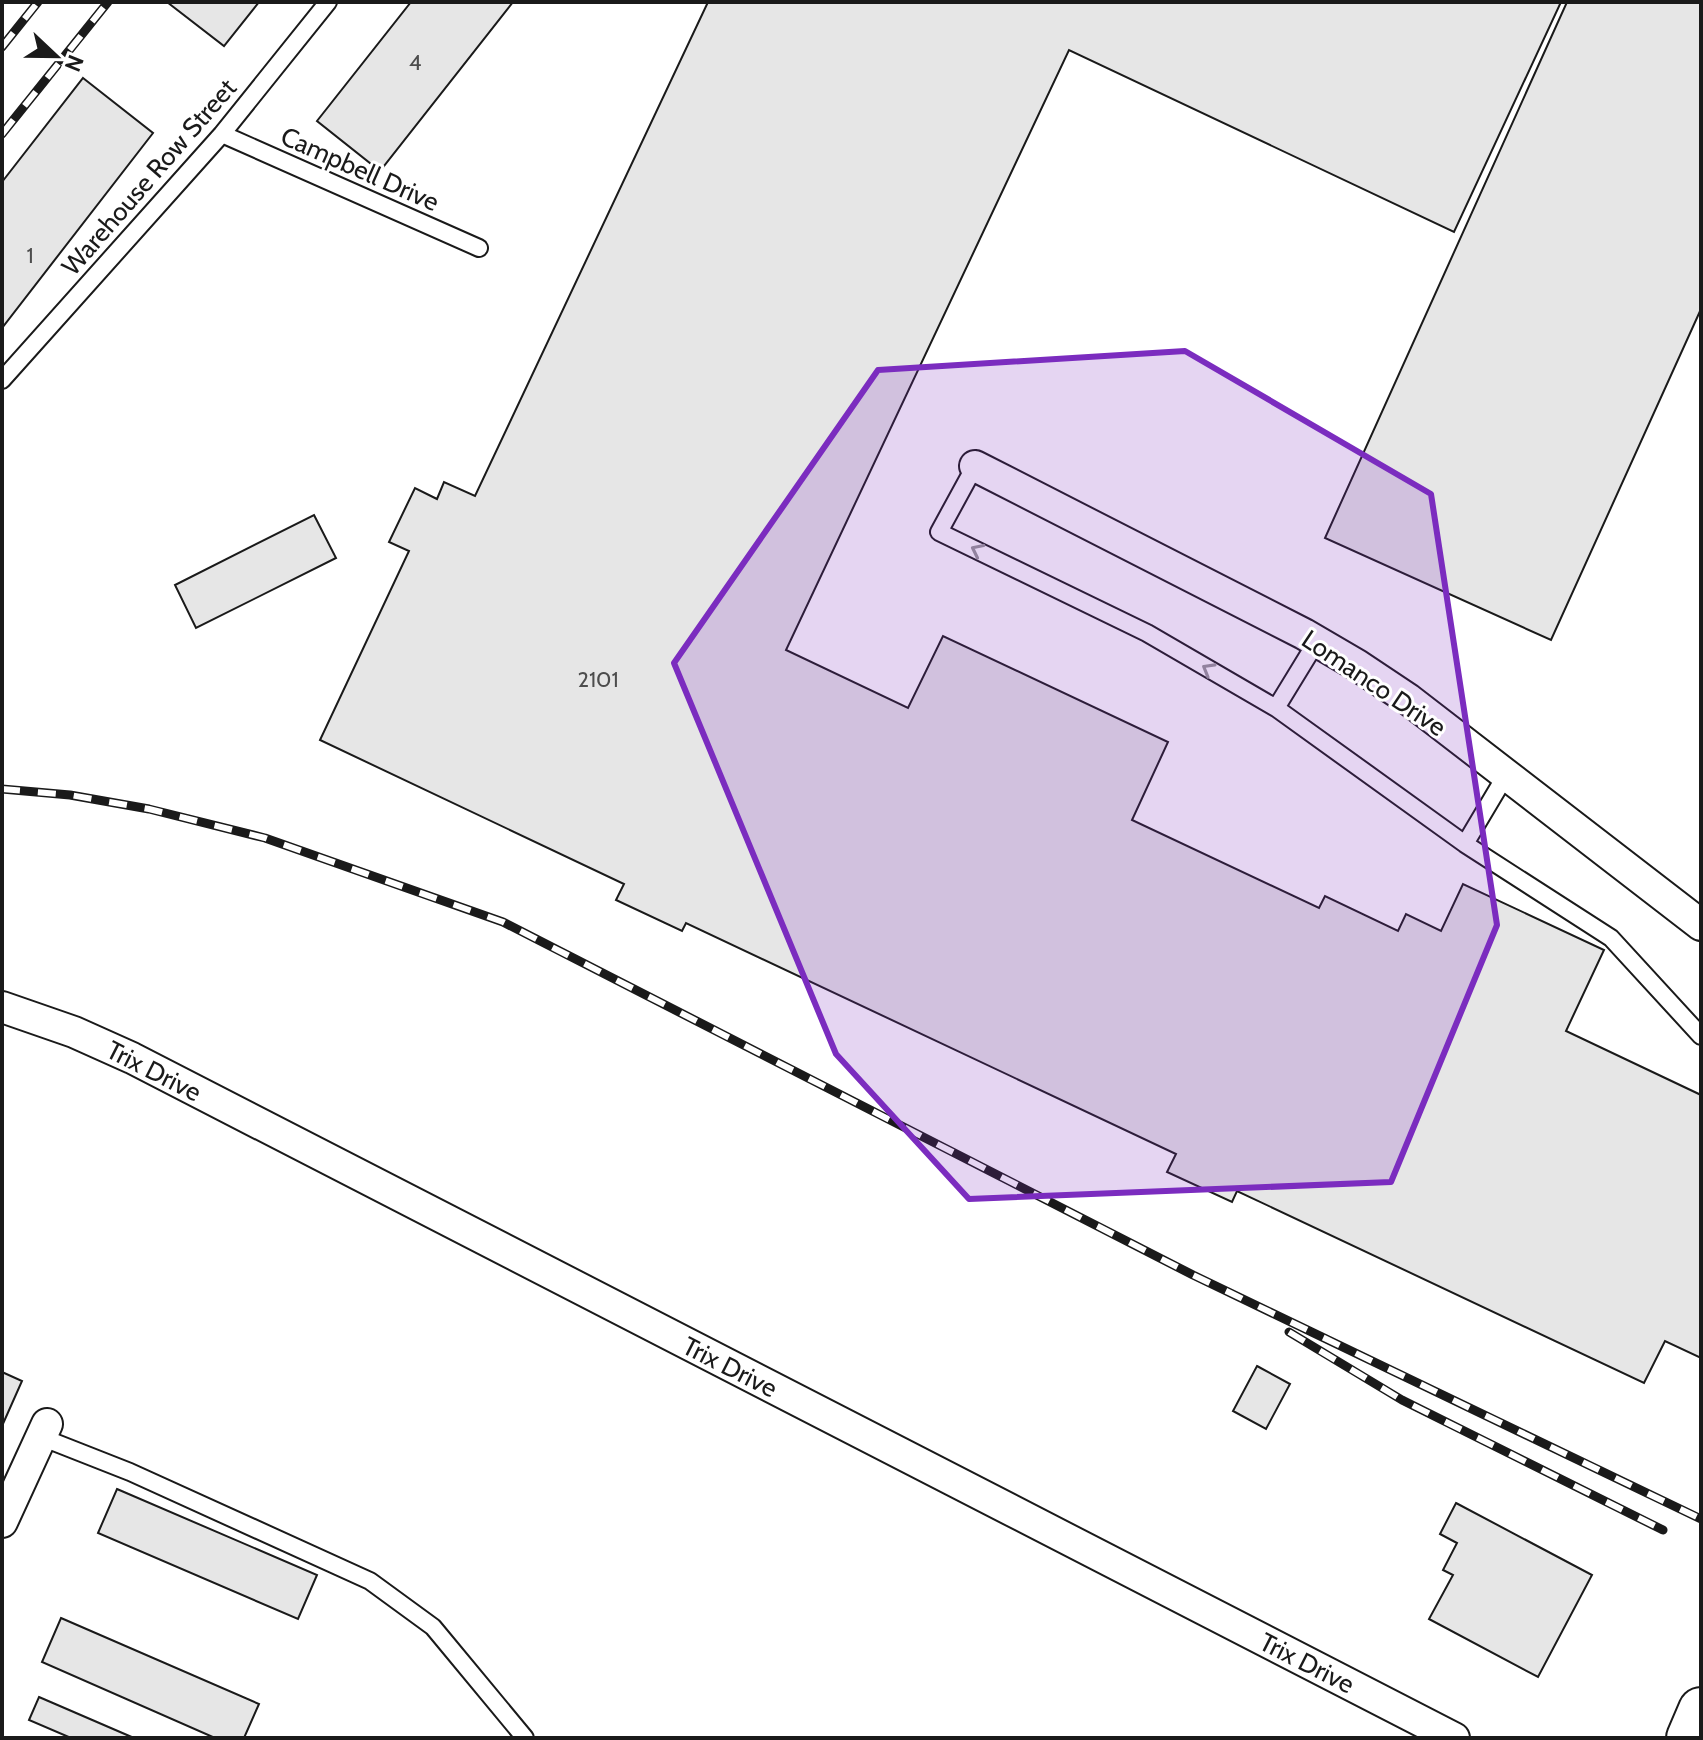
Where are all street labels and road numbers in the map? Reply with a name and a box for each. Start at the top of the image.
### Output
street label: Warehouse Row Street [55,72,243,282]
street label: Campbell Drive [276,120,444,218]
street label: Lomanco Drive [1296,623,1452,743]
street label: Trix Drive [101,1034,207,1108]
street label: Trix Drive [677,1330,783,1404]
street label: Trix Drive [1254,1626,1360,1700]

